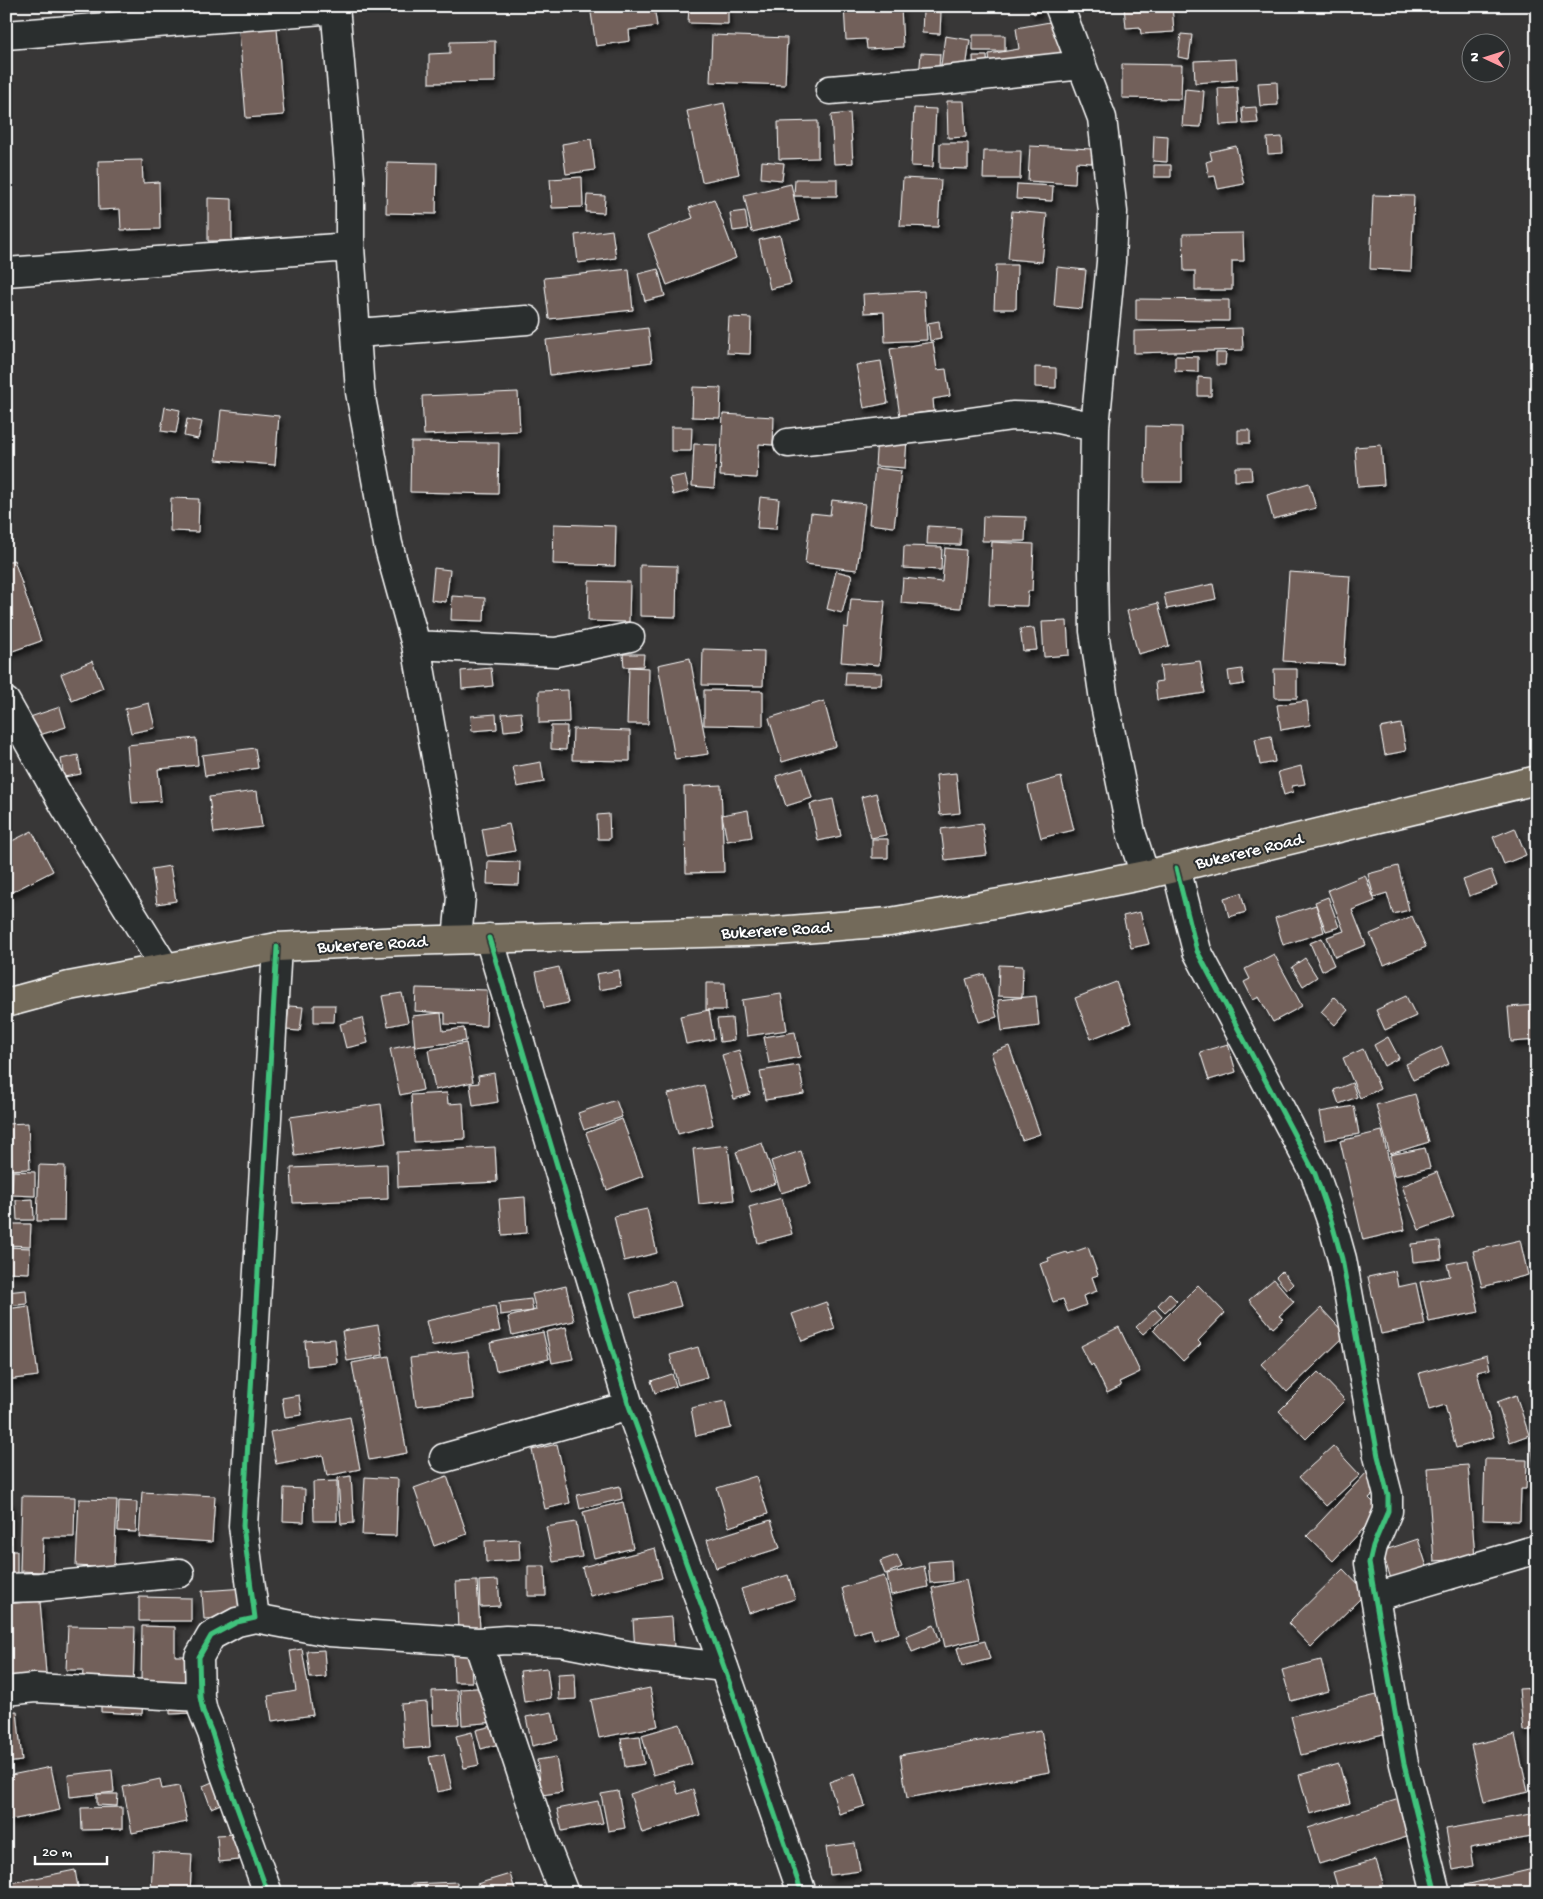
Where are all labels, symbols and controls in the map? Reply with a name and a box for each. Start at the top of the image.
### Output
north arrow [1460,32,1510,82]
text: N [1467,52,1484,62]
street label: Bukerere Road [1193,830,1307,875]
street label: Bukerere Road [720,918,833,945]
street label: Bukerere Road [316,932,429,959]
scale bar [35,1834,108,1866]
text: 20 m [42,1844,72,1862]

